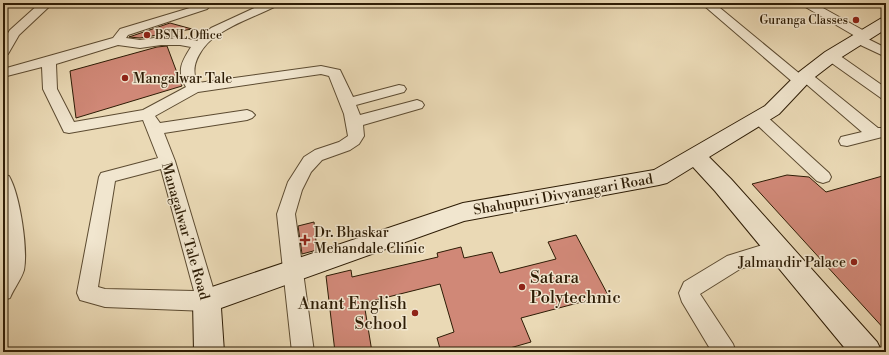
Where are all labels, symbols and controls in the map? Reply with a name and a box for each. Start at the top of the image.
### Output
place label: Guranga Classes [759,13,848,28]
marker: Guranga Classes [851,15,861,25]
place label: BSNL Office [154,28,222,43]
marker: BSNL Office [142,30,152,40]
place label: Mangalwar Tale [133,70,232,88]
marker: Mangalwar Tale [120,73,130,83]
street label: Managalwar Tale Road [157,161,213,302]
street label: Shahupuri Divyanagari Road [472,170,654,220]
place label: Dr. Bhaskar Mehandale Clinic [314,224,425,258]
marker: Dr. Bhaskar Mehandale Clinic [299,234,311,246]
place label: Jalmandir Palace [737,254,846,272]
marker: Jalmandir Palace [849,257,859,267]
place label: Satara Polytechnic [530,267,621,309]
marker: Satara Polytechnic [517,282,527,292]
place label: Anant English School [297,293,407,335]
marker: Anant English School [410,308,420,318]

